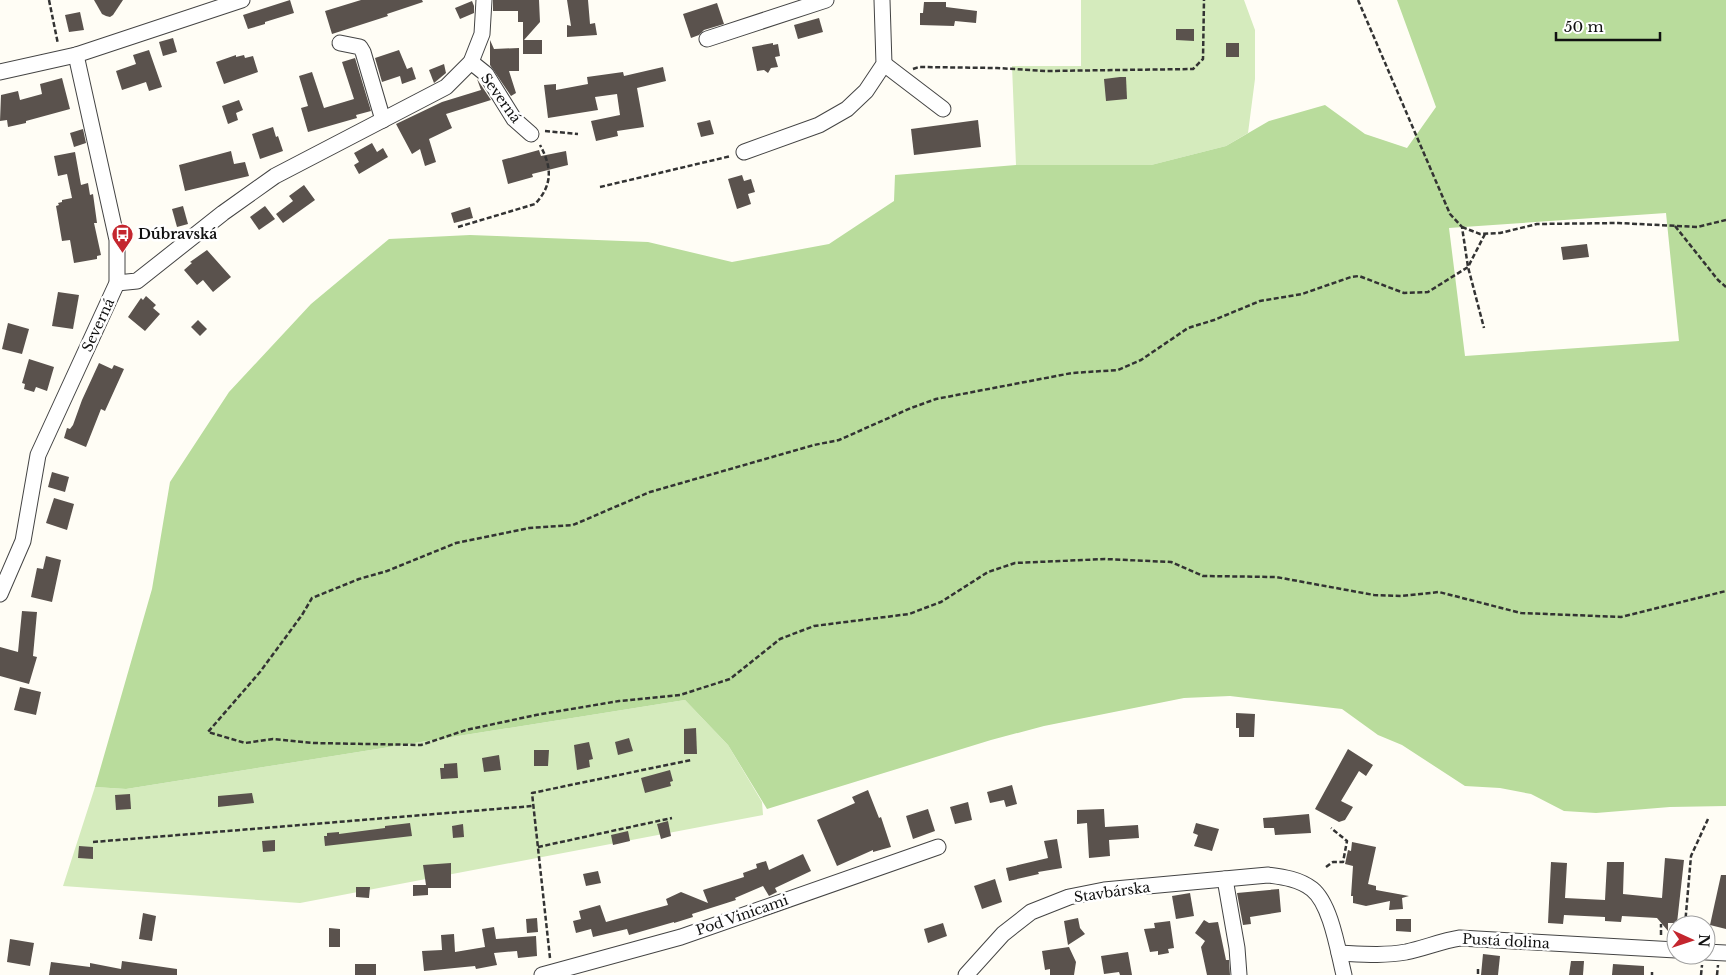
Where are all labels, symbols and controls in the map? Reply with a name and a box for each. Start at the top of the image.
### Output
scale bar [1556,10,1660,42]
text: 50 m [1564,17,1604,36]
street label: Severná [477,70,525,127]
bus stop icon: Dúbravská [110,222,134,253]
place label: Dúbravská [138,225,217,243]
street label: Severná [78,295,118,355]
street label: Stavbárska [1073,878,1151,906]
street label: Pod Vinicami [694,891,791,939]
north arrow [1666,915,1716,965]
street label: Pustá dolina [1462,930,1550,952]
text: N [1695,934,1713,948]

